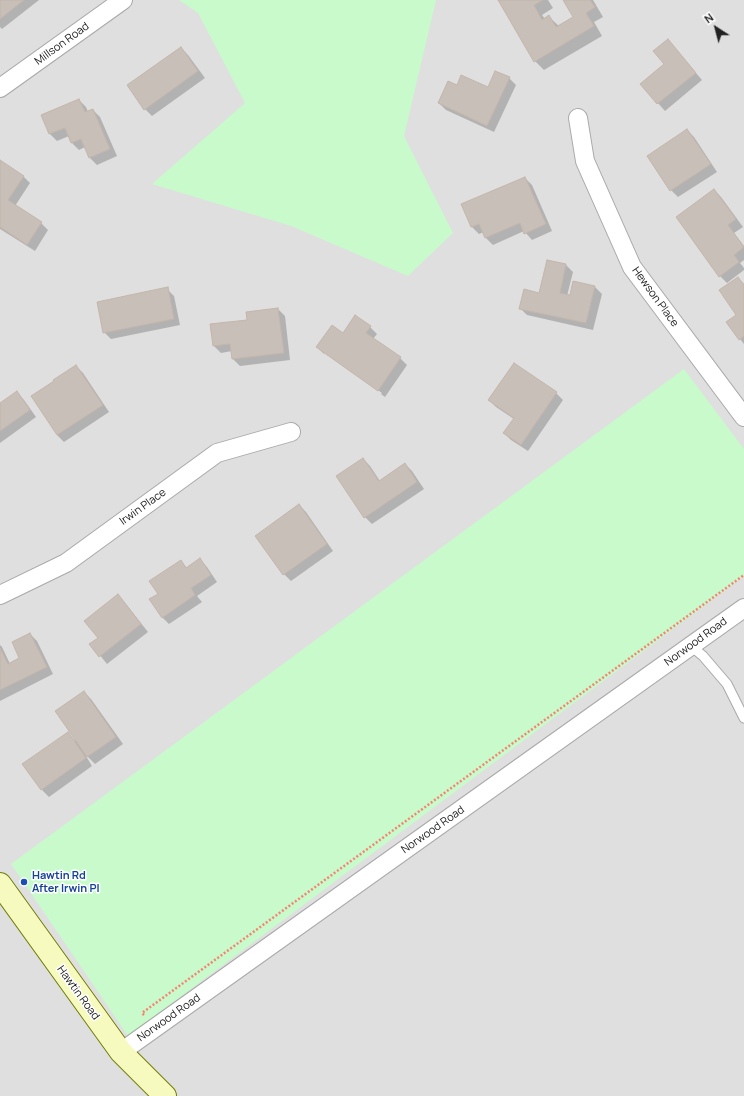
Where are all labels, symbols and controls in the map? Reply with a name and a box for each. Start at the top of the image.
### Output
north arrow [696,8,736,48]
text: N [701,9,716,26]
street label: Millson Road [32,20,92,68]
street label: Hewson Place [629,265,681,329]
street label: Irwin Place [117,486,169,528]
street label: Norwood Road [662,615,730,669]
street label: Norwood Road [399,803,467,857]
place label: Hawtin Rd After Irwin Pl [32,869,100,895]
marker: Hawtin Rd After Irwin Pl [19,877,29,887]
street label: Hawtin Road [54,963,102,1023]
street label: Norwood Road [135,991,203,1045]

